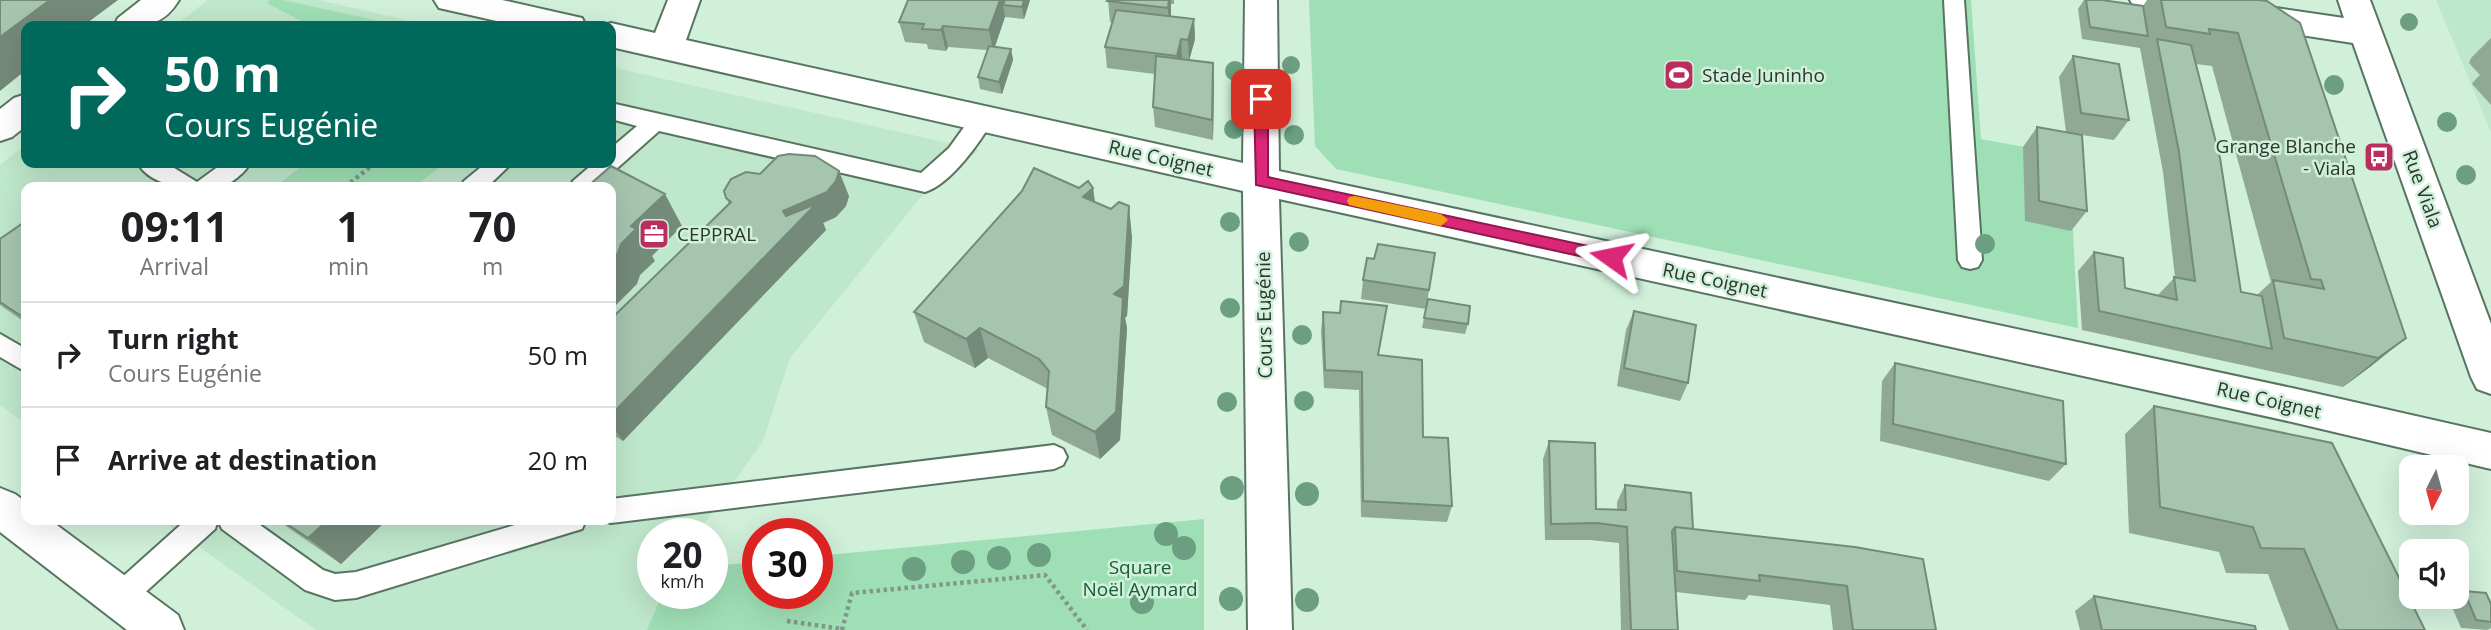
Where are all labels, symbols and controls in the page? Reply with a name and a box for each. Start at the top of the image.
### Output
text: 50 m [164,40,281,106]
icon: right [49,49,140,140]
sports icon: Stade Juninho [1662,58,1696,92]
place label: Stade Juninho [1702,62,1825,88]
pin [1231,69,1291,129]
icon: arrive [1242,80,1280,118]
text: Cours Eugénie [164,103,378,146]
street label: Rue Coignet [1106,133,1216,183]
place label: Grange Blanche - Viala [2216,133,2356,181]
bus stop icon: Grange Blanche - Viala [2362,140,2396,174]
street label: Rue Viala [2397,146,2449,232]
text: 09:11 [120,197,228,254]
text: 1 [336,197,361,254]
text: 70 [469,197,517,254]
office icon: CEPPRAL [637,217,671,251]
position arrow [1574,220,1648,294]
place label: CEPPRAL [677,221,756,247]
text: Arrival [140,250,209,282]
text: min [328,250,369,282]
text: m [482,250,503,282]
street label: Cours Eugénie [1250,251,1278,379]
street label: Rue Coignet [1660,256,1770,304]
text: Turn right [108,321,239,357]
icon: right [49,336,87,374]
text: 50 m [527,337,588,373]
text: Cours Eugénie [108,357,262,389]
street label: Rue Coignet [2214,375,2324,425]
icon: arrive [49,441,87,479]
text: Arrive at destination [108,442,377,478]
text: 20 m [527,442,588,478]
north arrow [2399,455,2469,525]
map controls [2399,455,2469,609]
speed limit sign: 30 [742,518,833,609]
text: 20 [662,531,703,578]
button: sound [2399,539,2469,609]
park label: Square Noël Aymard [1082,554,1198,602]
text: km/h [661,569,704,593]

